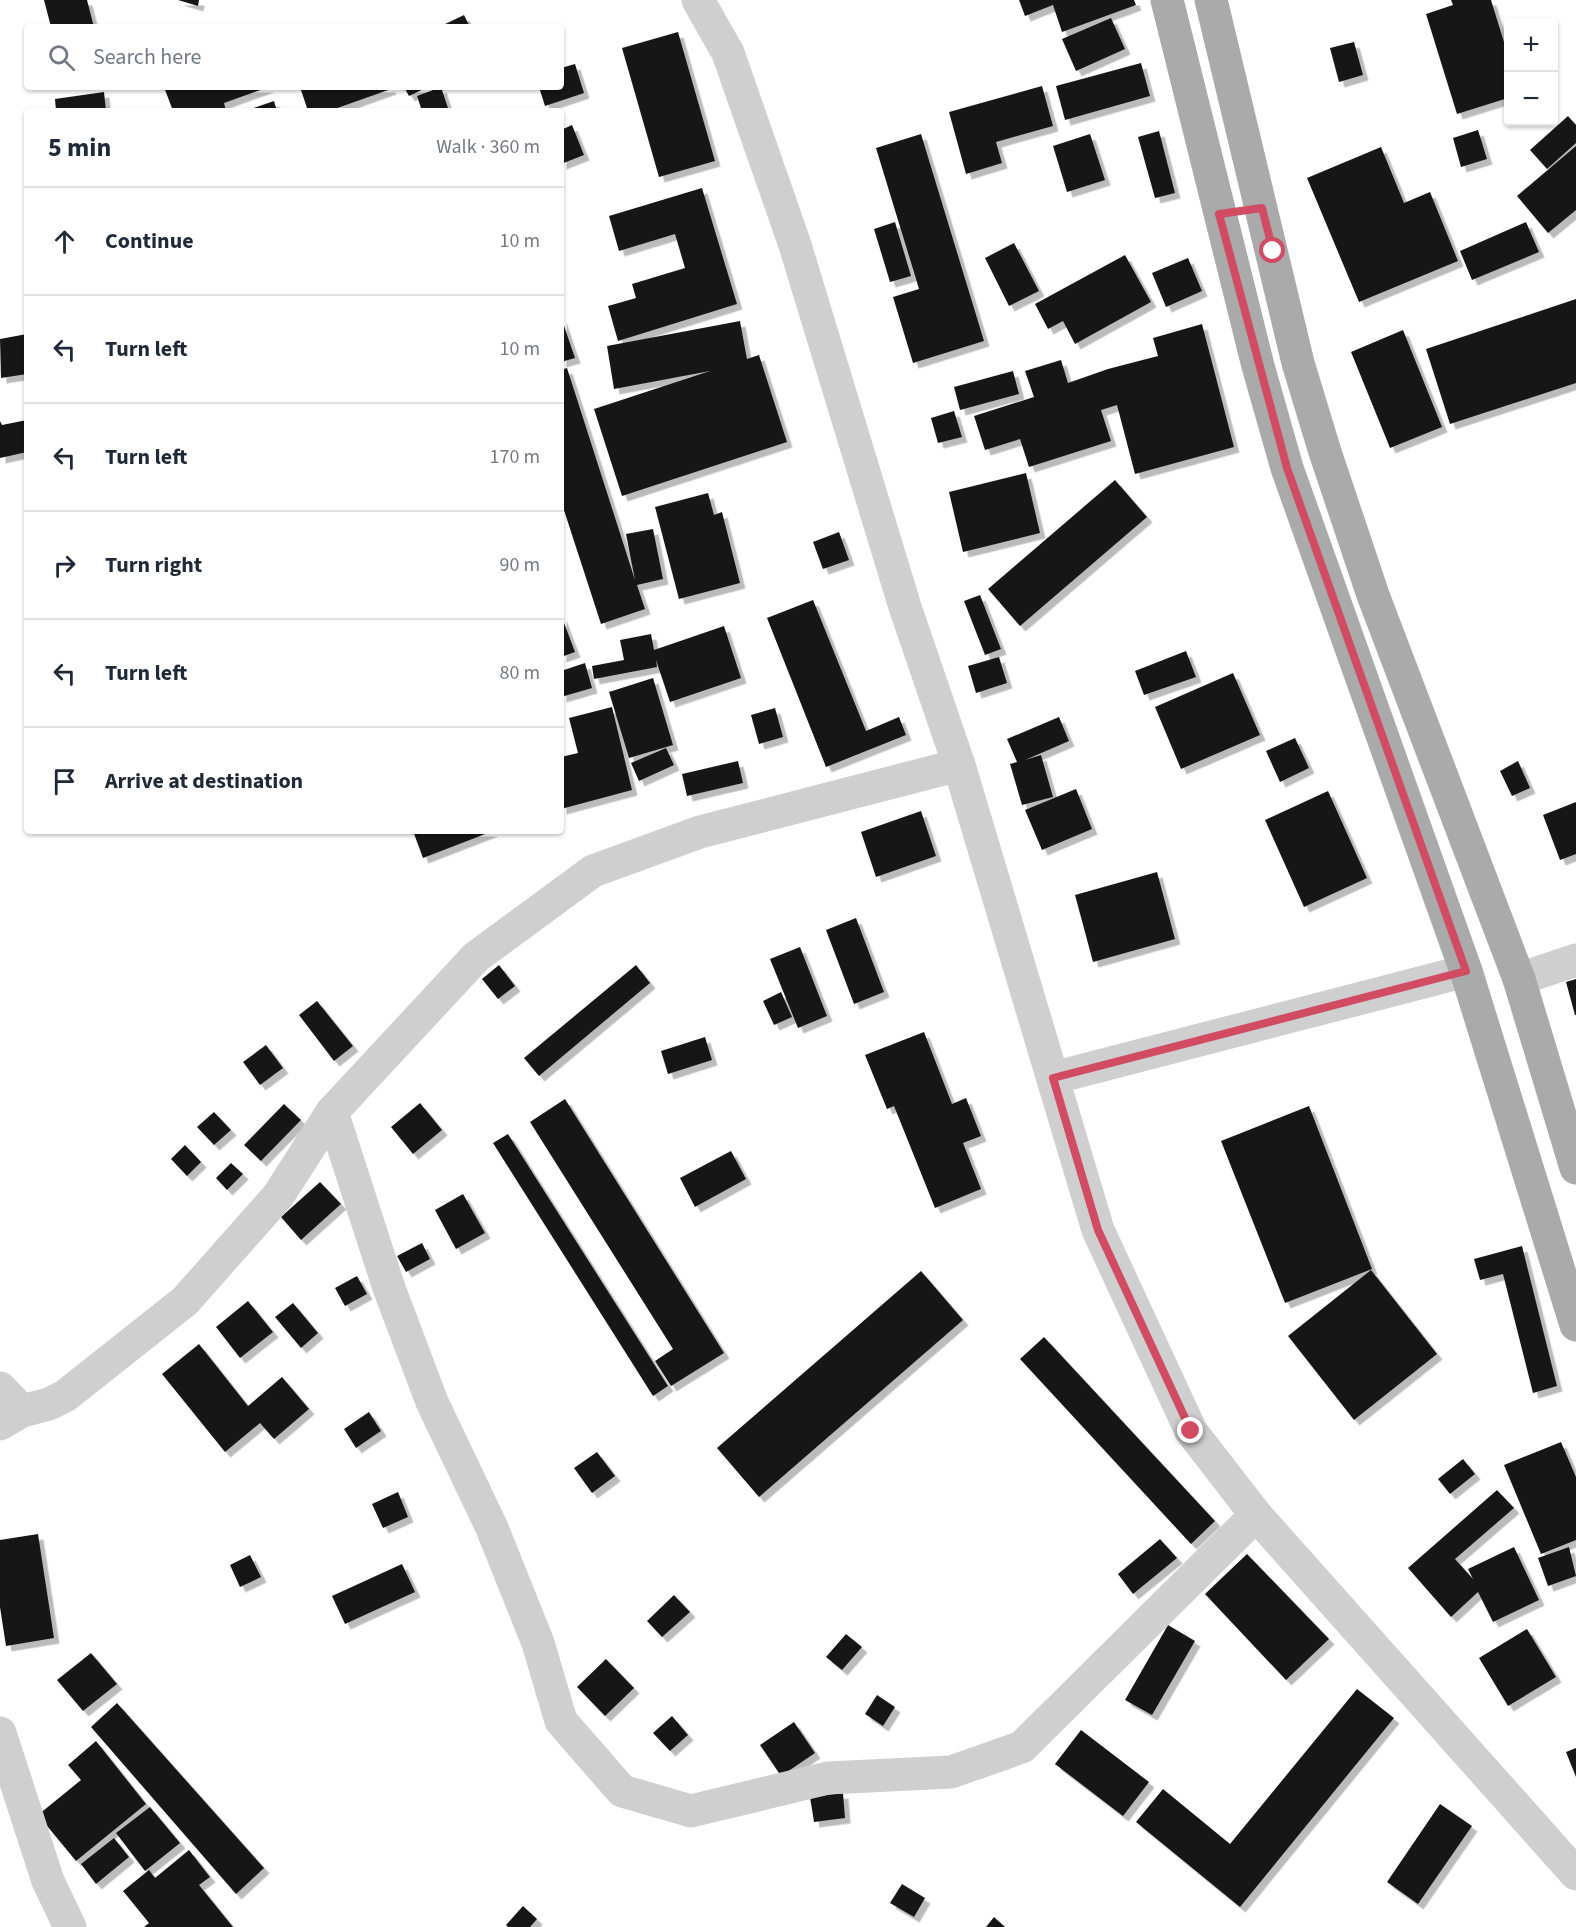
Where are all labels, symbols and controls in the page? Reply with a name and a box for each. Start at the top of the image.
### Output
map controls [1504,18,1558,126]
button: + [1504,18,1558,72]
search box [24,24,564,90]
icon: search [45,41,78,74]
text: Search here [93,41,201,73]
button: − [1504,72,1558,126]
text: 5 min [48,129,111,166]
text: Walk · 360 m [436,133,540,161]
icon: ahead [48,225,81,258]
text: Continue [105,225,194,257]
text: 10 m [500,227,540,255]
route start [1259,237,1285,263]
icon: left [48,333,81,366]
text: Turn left [105,333,187,365]
text: 10 m [500,335,540,363]
icon: left [48,441,81,474]
text: Turn left [105,441,187,473]
text: 170 m [490,443,540,471]
icon: right [48,549,81,582]
text: Turn right [105,549,202,581]
text: 90 m [500,551,540,579]
icon: left [48,657,81,690]
text: Turn left [105,657,187,689]
text: 80 m [500,659,540,687]
icon: arrive [48,765,81,798]
text: Arrive at destination [105,765,303,797]
route end [1177,1417,1203,1443]

